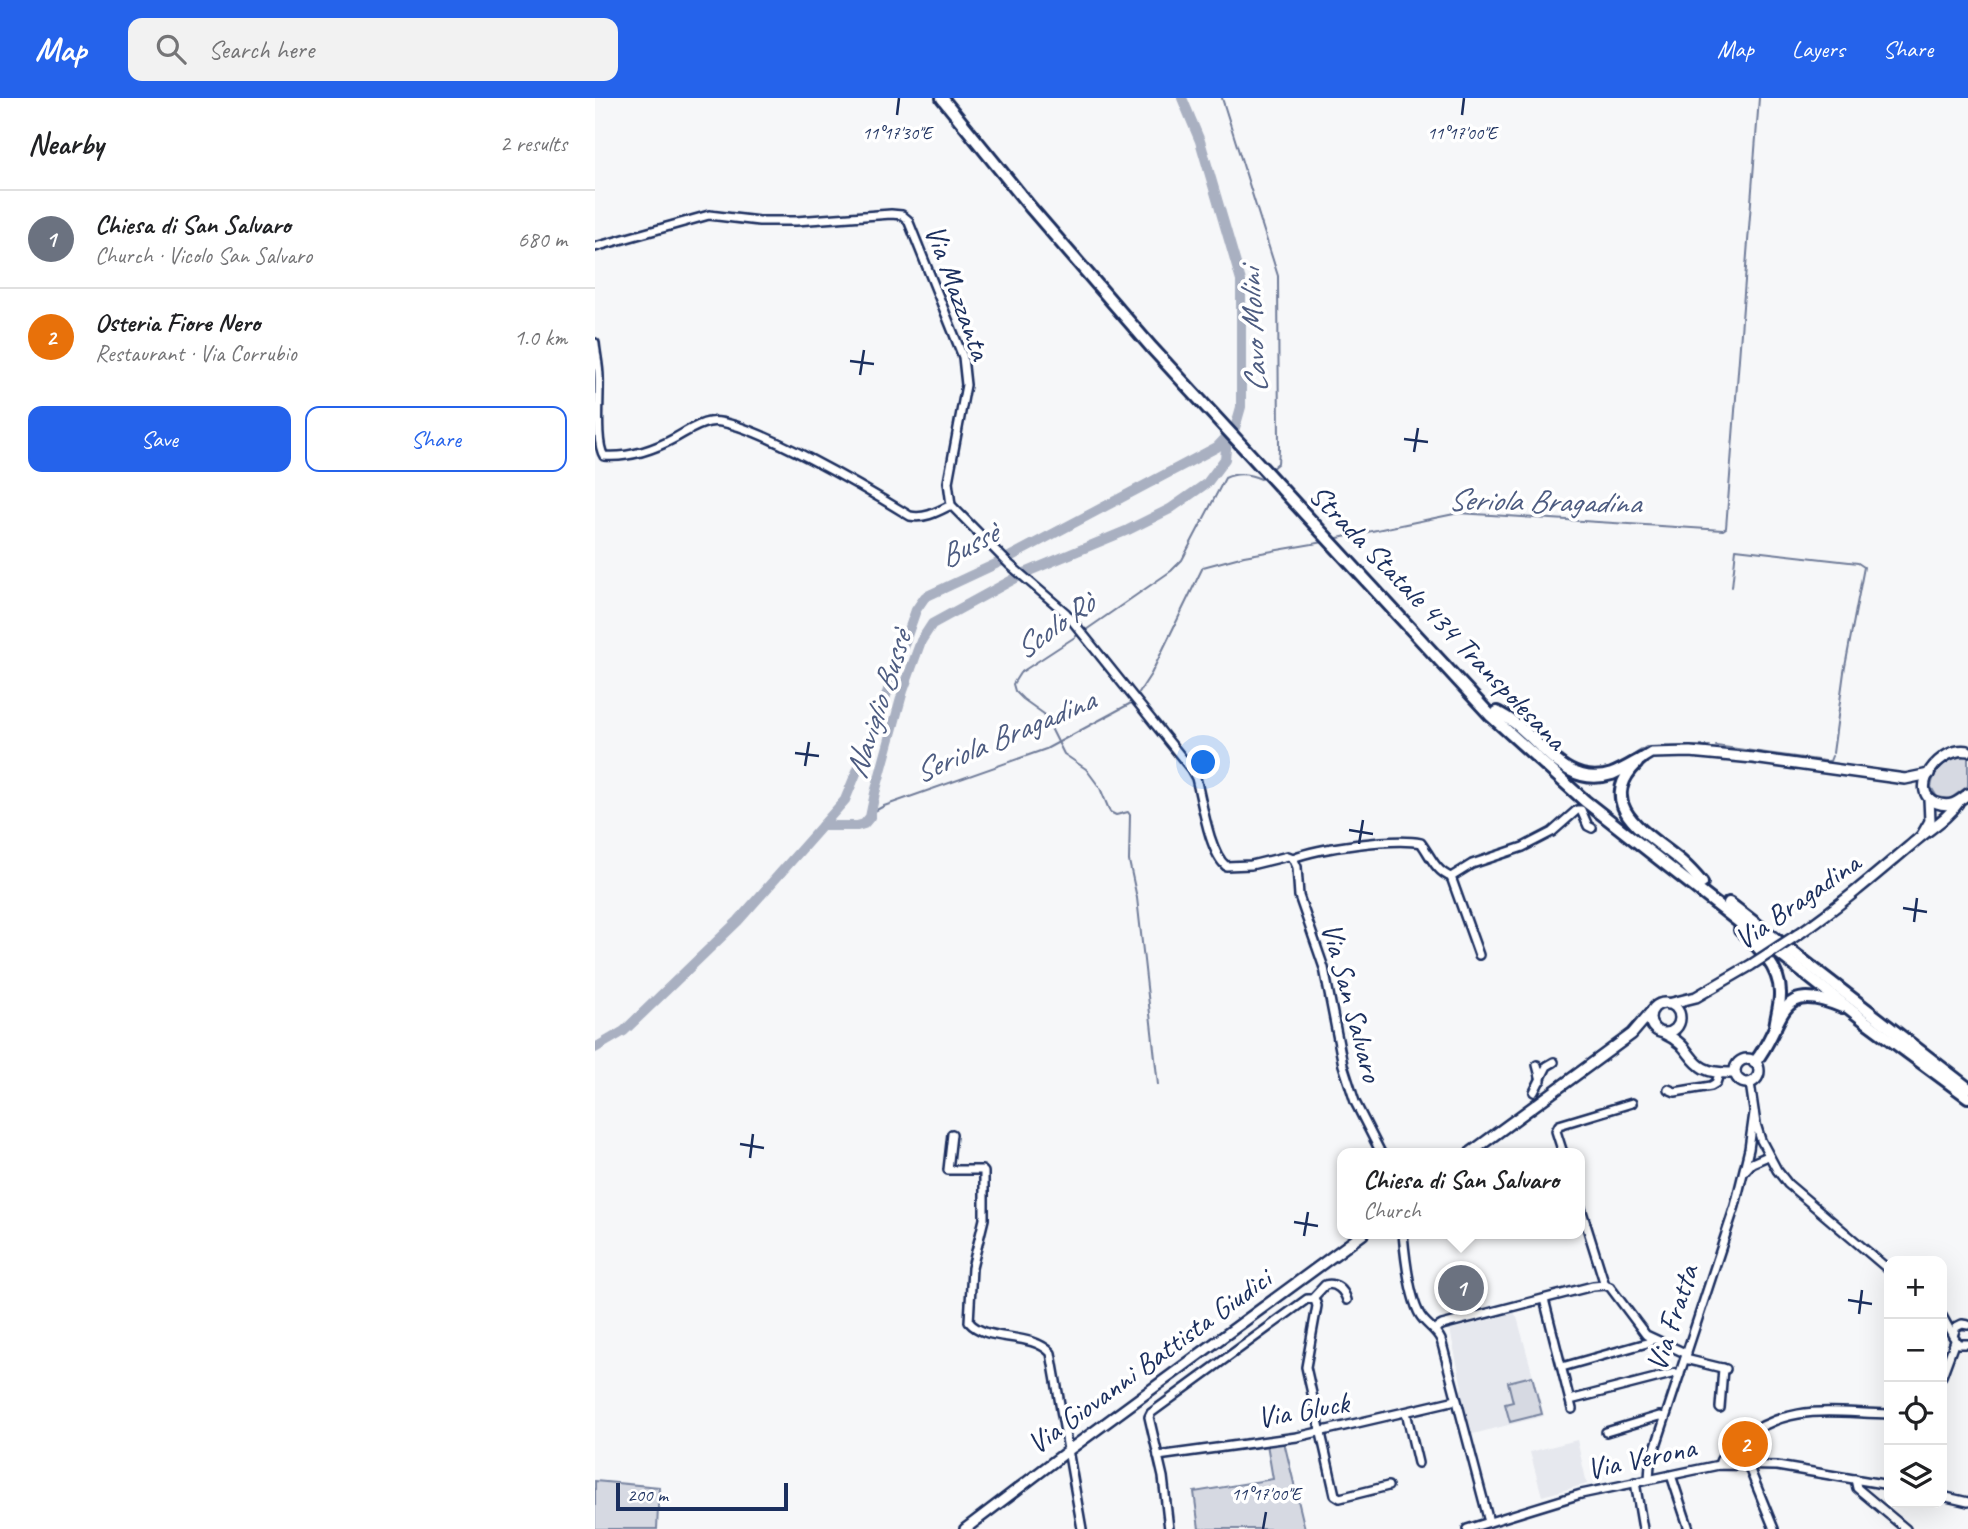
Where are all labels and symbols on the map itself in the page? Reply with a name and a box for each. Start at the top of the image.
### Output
text: 11°17'30"E [862,122,934,144]
text: 11°17'00"E [1427,122,1499,144]
street label: Via Mazzanta [916,219,1001,367]
water label: Cavo Molini [1229,260,1277,394]
street label: Strada Statale 434 Transpolesana [1301,476,1576,759]
water label: Seriola Bragadina [1447,479,1644,523]
water label: Bussè [932,510,1009,577]
water label: Scolo Rò [1006,581,1106,668]
water label: Naviglio Bussè [835,621,923,783]
water label: Seriola Bragadina [907,678,1104,792]
your location [1186,745,1220,779]
street label: Via Bragadina [1727,842,1870,958]
street label: Via San Salvaro [1313,918,1392,1087]
street label: Via Giovanni Battista Giudici [1020,1258,1281,1462]
street label: Via Fratta [1637,1258,1708,1376]
pin: 1 [1438,1262,1484,1314]
street label: Via Gluck [1254,1383,1354,1437]
pin: 2 [1722,1418,1768,1470]
street label: Via Verona [1583,1428,1701,1488]
scale bar [616,1480,787,1512]
text: 11°17'00"E [1231,1483,1303,1505]

